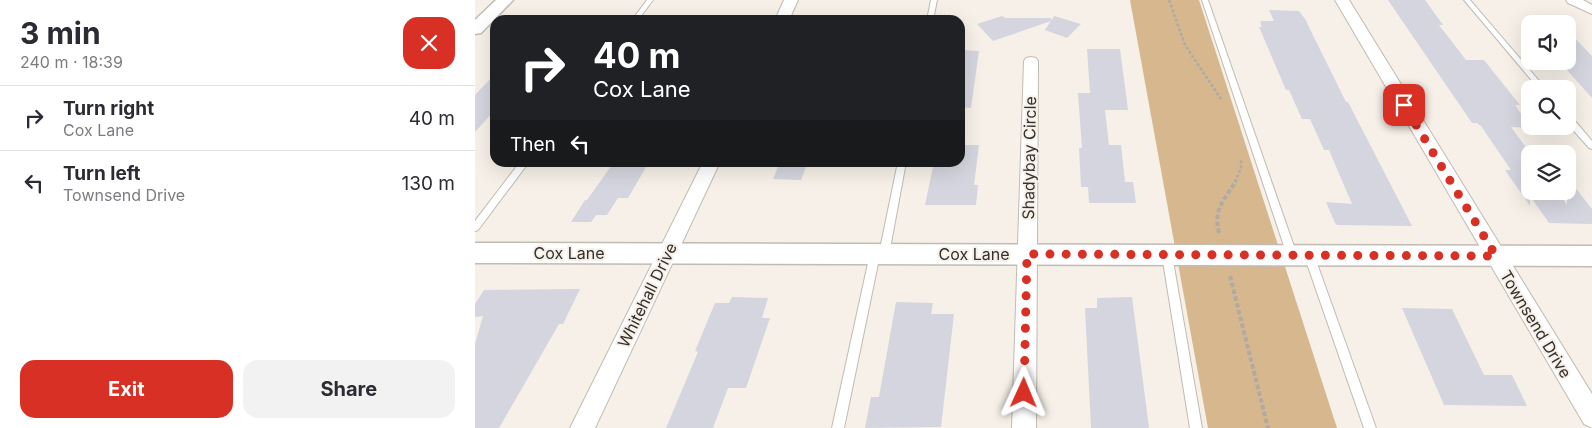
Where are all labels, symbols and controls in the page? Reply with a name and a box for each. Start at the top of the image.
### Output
text: 3 min [20,15,101,51]
map controls [1521,15,1576,200]
button: sound [1521,15,1576,70]
button: close [403,17,455,69]
text: 40 m [593,34,681,76]
icon: right [510,35,575,100]
text: 240 m · 18:39 [20,52,123,72]
text: Cox Lane [593,76,691,102]
button: search [1521,80,1576,135]
pin [1383,84,1425,126]
icon: arrive [1390,91,1418,119]
street label: Shadybay Circle [1018,96,1040,220]
text: Turn right [63,97,154,120]
icon: right [20,104,48,132]
text: 40 m [409,107,455,130]
text: Cox Lane [63,120,134,140]
icon: left [566,130,594,158]
text: Then [510,133,556,156]
button: layers [1521,145,1576,200]
text: Turn left [63,162,141,185]
icon: left [20,169,48,197]
text: 130 m [402,172,455,195]
text: Townsend Drive [63,185,185,205]
street label: Whitehall Drive [613,239,681,351]
street label: Cox Lane [534,243,604,263]
street label: Cox Lane [939,244,1009,264]
street label: Townsend Drive [1496,266,1576,382]
button: Exit [20,360,233,418]
button: Share [243,360,455,418]
position arrow [997,366,1049,418]

